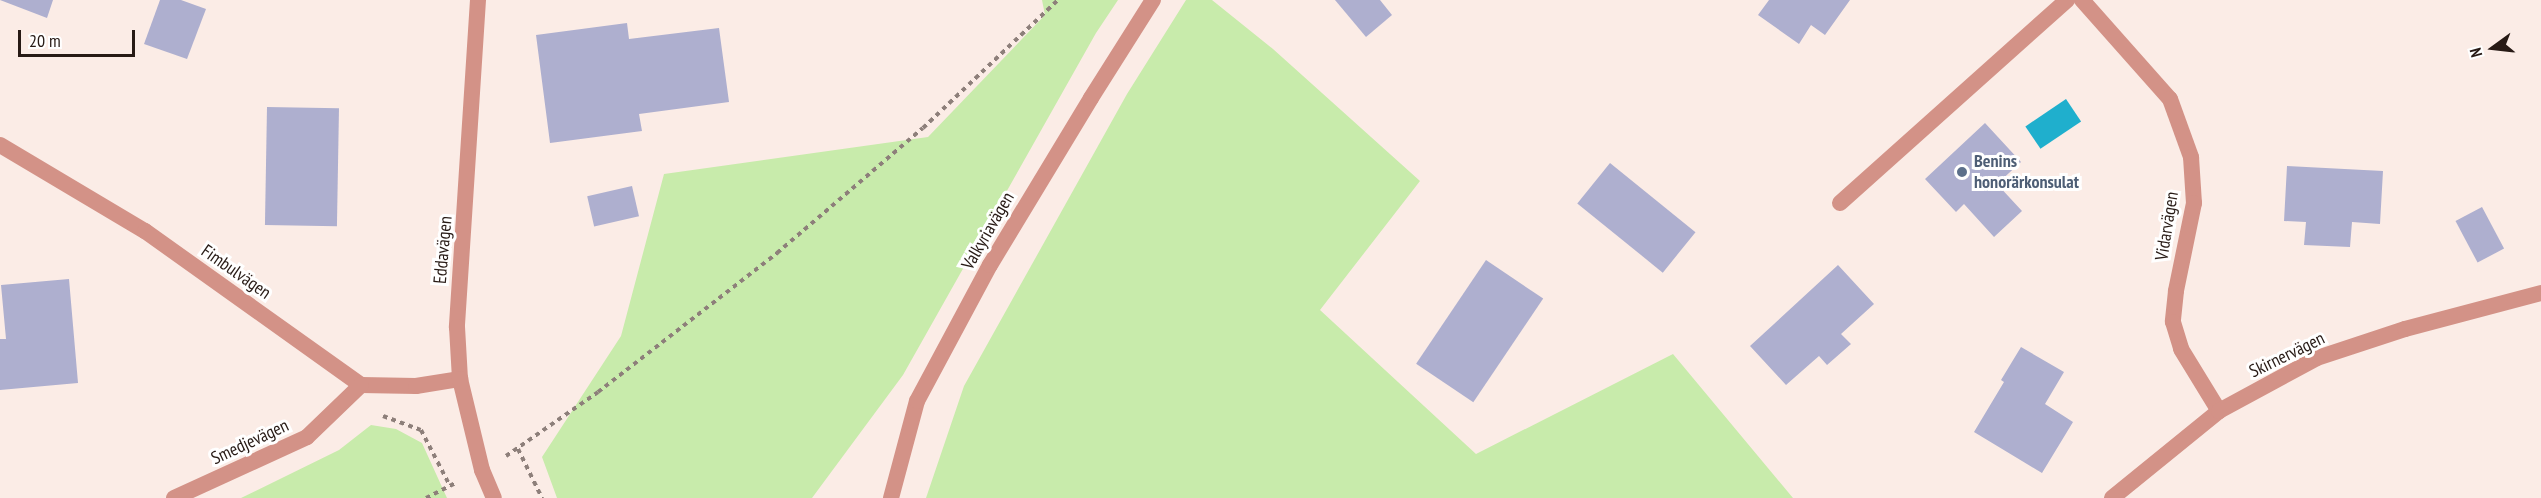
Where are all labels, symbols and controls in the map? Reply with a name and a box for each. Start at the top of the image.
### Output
scale bar [21,18,138,56]
north arrow [2463,18,2523,78]
text: 20 m [29,29,61,52]
text: N [2465,46,2486,59]
place label: Benins honorärkonsulat [1974,151,2079,194]
marker: Benins honorärkonsulat [1955,165,1969,179]
street label: Valkyriavägen [957,188,1019,274]
street label: Vidarvägen [2151,190,2183,262]
street label: Eddavägen [429,215,457,285]
street label: Fimbulvägen [197,240,275,304]
street label: Skirnervägen [2246,328,2328,382]
street label: Smedjevägen [208,415,292,469]

